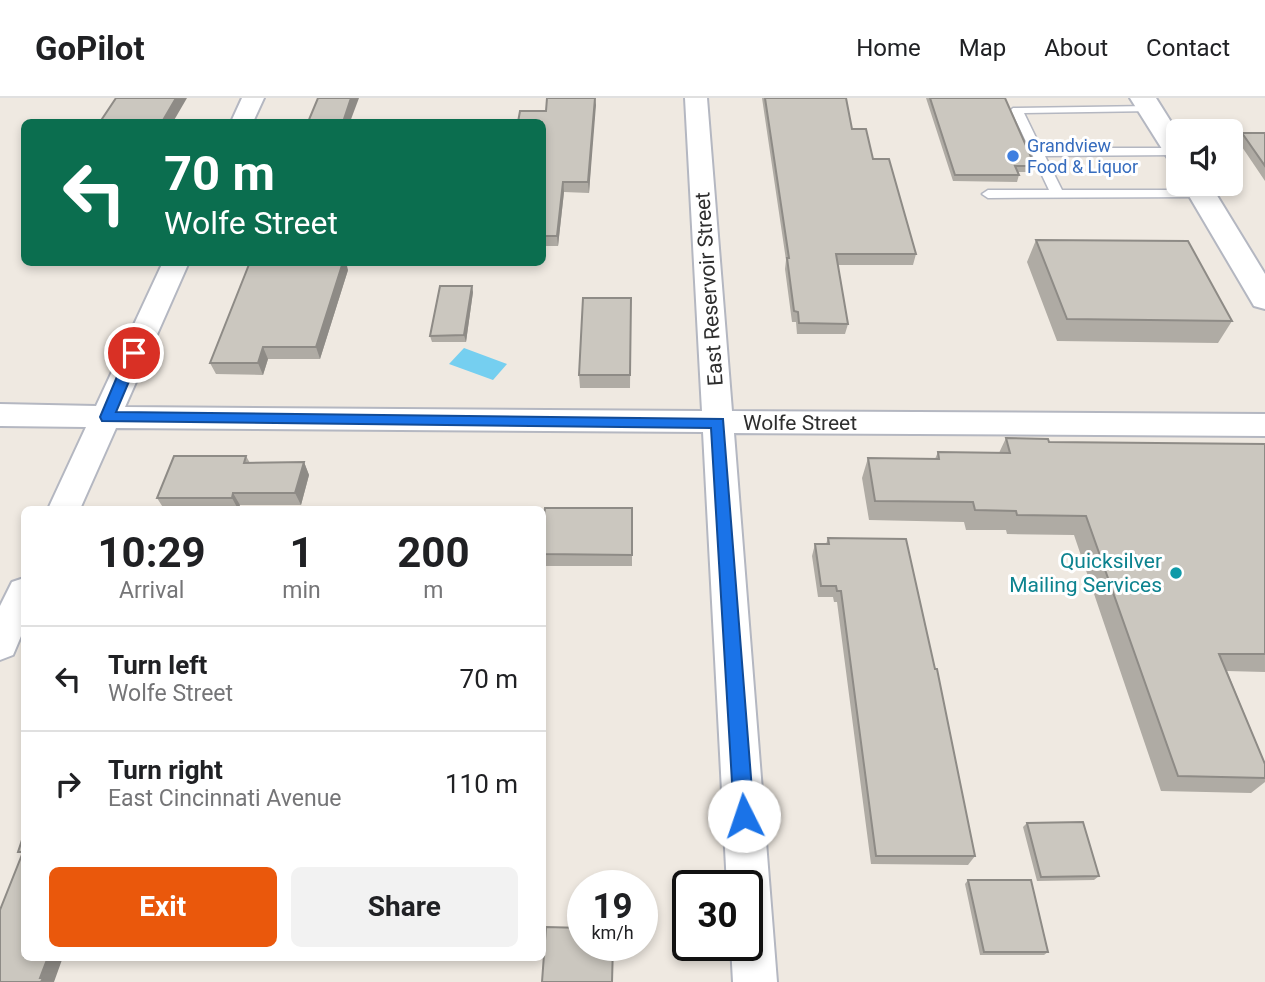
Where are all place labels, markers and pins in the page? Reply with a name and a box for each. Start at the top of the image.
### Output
place label: Grandview Food & Liquor [1027,135,1138,177]
marker: Grandview Food & Liquor [1005,148,1021,164]
pin [104,323,164,383]
place label: Quicksilver Mailing Services [1009,549,1162,597]
marker: Quicksilver Mailing Services [1168,565,1184,581]

